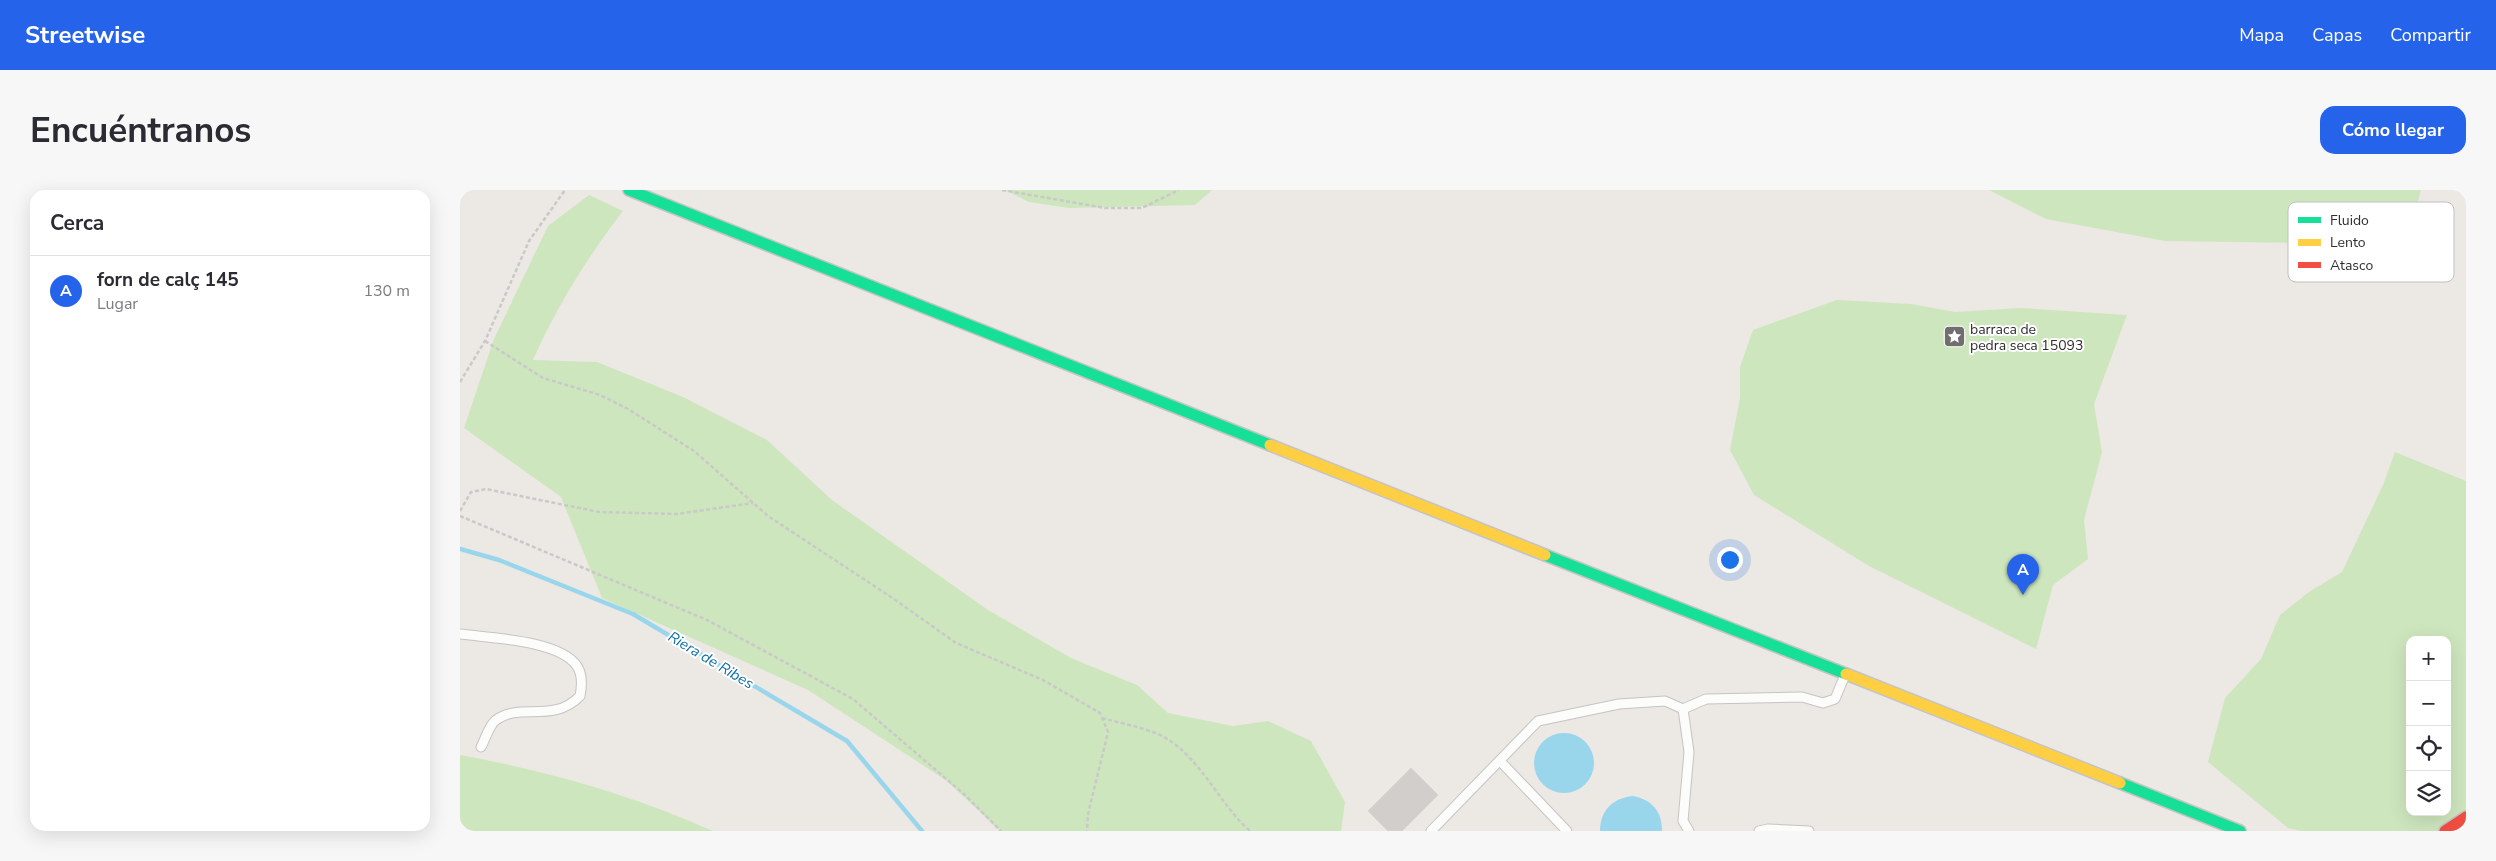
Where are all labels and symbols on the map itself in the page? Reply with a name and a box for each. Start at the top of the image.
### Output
legend [2288,202,2454,282]
text: Fluido [2330,211,2369,230]
text: Lento [2330,233,2366,252]
text: Atasco [2330,256,2373,275]
place label: barraca de pedra seca 15093 [1970,320,2083,355]
place icon: barraca de pedra seca 15093 [1942,325,1966,349]
your location [1717,547,1743,573]
pin: A [2007,554,2039,595]
water label: Riera de Ribes [664,627,758,693]

